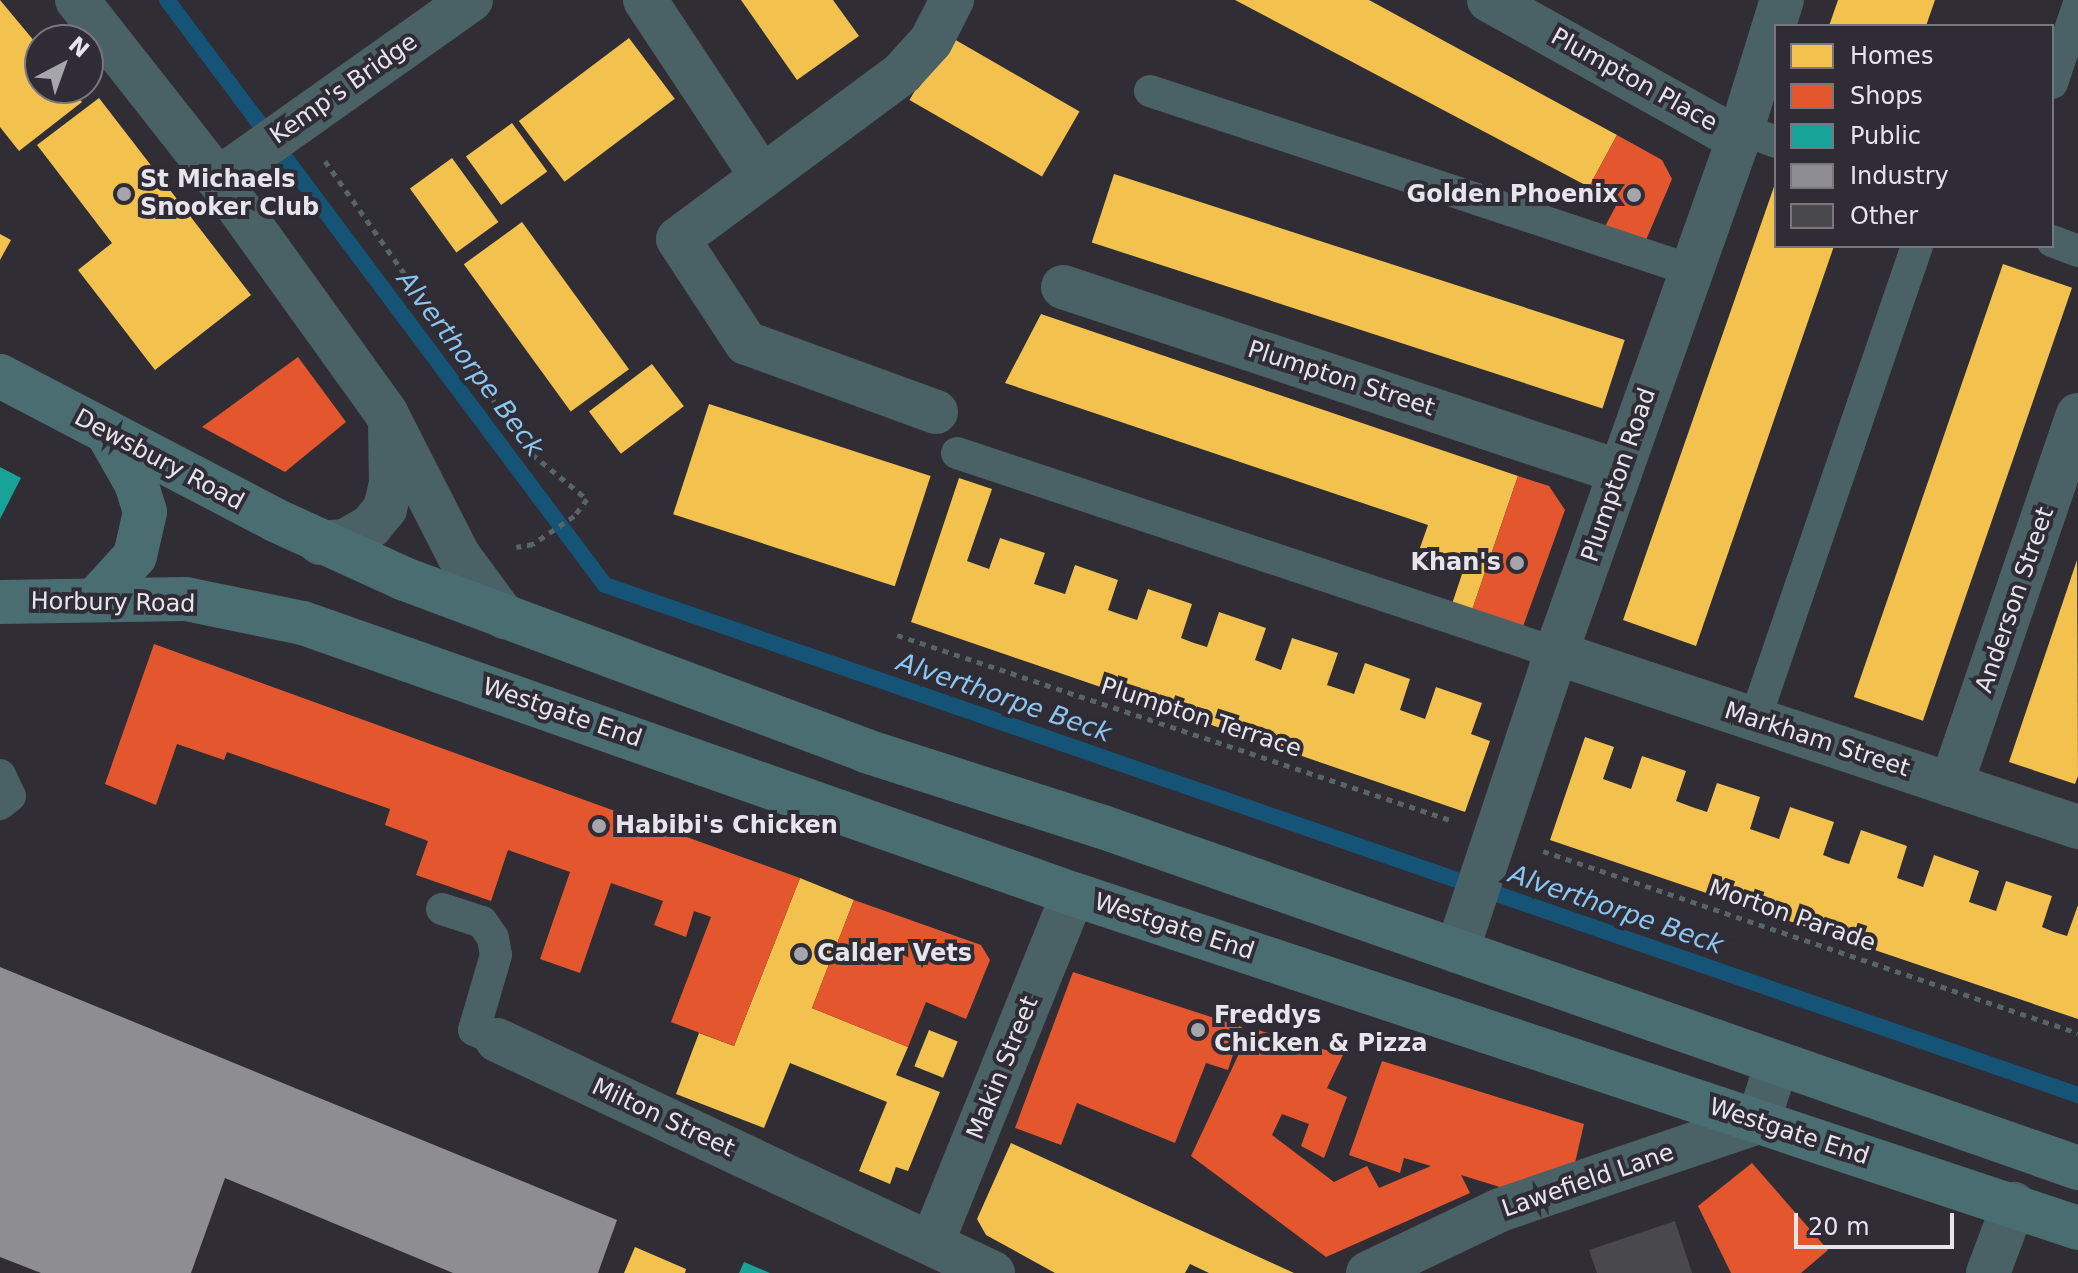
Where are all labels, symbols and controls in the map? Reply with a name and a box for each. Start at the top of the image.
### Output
street label: Plumpton Place [1546,22,1722,138]
north arrow [24,24,104,104]
legend [1774,24,2054,248]
street label: Kemp's Bridge [265,28,423,150]
text: N [64,32,94,62]
text: Homes [1850,42,1933,70]
text: Shops [1850,82,1923,110]
text: Public [1850,122,1921,150]
text: Industry [1850,162,1949,190]
place label: St Michaels Snooker Club [140,166,319,222]
place label: Golden Phoenix [1406,181,1618,209]
marker: St Michaels Snooker Club [115,185,133,203]
marker: Golden Phoenix [1625,186,1643,204]
text: Other [1850,202,1918,230]
water label: Alverthorpe Beck [390,265,550,463]
street label: Plumpton Street [1244,335,1438,423]
street label: Plumpton Road [1576,384,1662,566]
street label: Dewsbury Road [69,403,249,517]
street label: Anderson Street [1970,503,2060,697]
place label: Khan's [1410,549,1501,577]
marker: Khan's [1508,554,1526,572]
street label: Horbury Road [30,587,196,619]
water label: Alverthorpe Beck [893,647,1115,749]
street label: Westgate End [479,672,645,754]
street label: Plumpton Terrace [1097,672,1305,764]
street label: Markham Street [1721,696,1913,784]
place label: Habibi's Chicken [615,812,838,840]
marker: Habibi's Chicken [590,817,608,835]
water label: Alverthorpe Beck [1505,859,1727,961]
street label: Morton Parade [1705,874,1879,958]
street label: Westgate End [1090,888,1258,966]
place label: Calder Vets [817,940,972,968]
marker: Calder Vets [792,945,810,963]
street label: Makin Street [961,992,1045,1144]
place label: Freddys Chicken & Pizza [1214,1002,1427,1058]
marker: Freddys Chicken & Pizza [1189,1021,1207,1039]
street label: Milton Street [587,1072,739,1164]
street label: Westgate End [1705,1093,1873,1171]
street label: Lawefield Lane [1498,1138,1678,1224]
scale bar [1798,1197,1958,1247]
text: 20 m [1808,1213,1870,1241]

